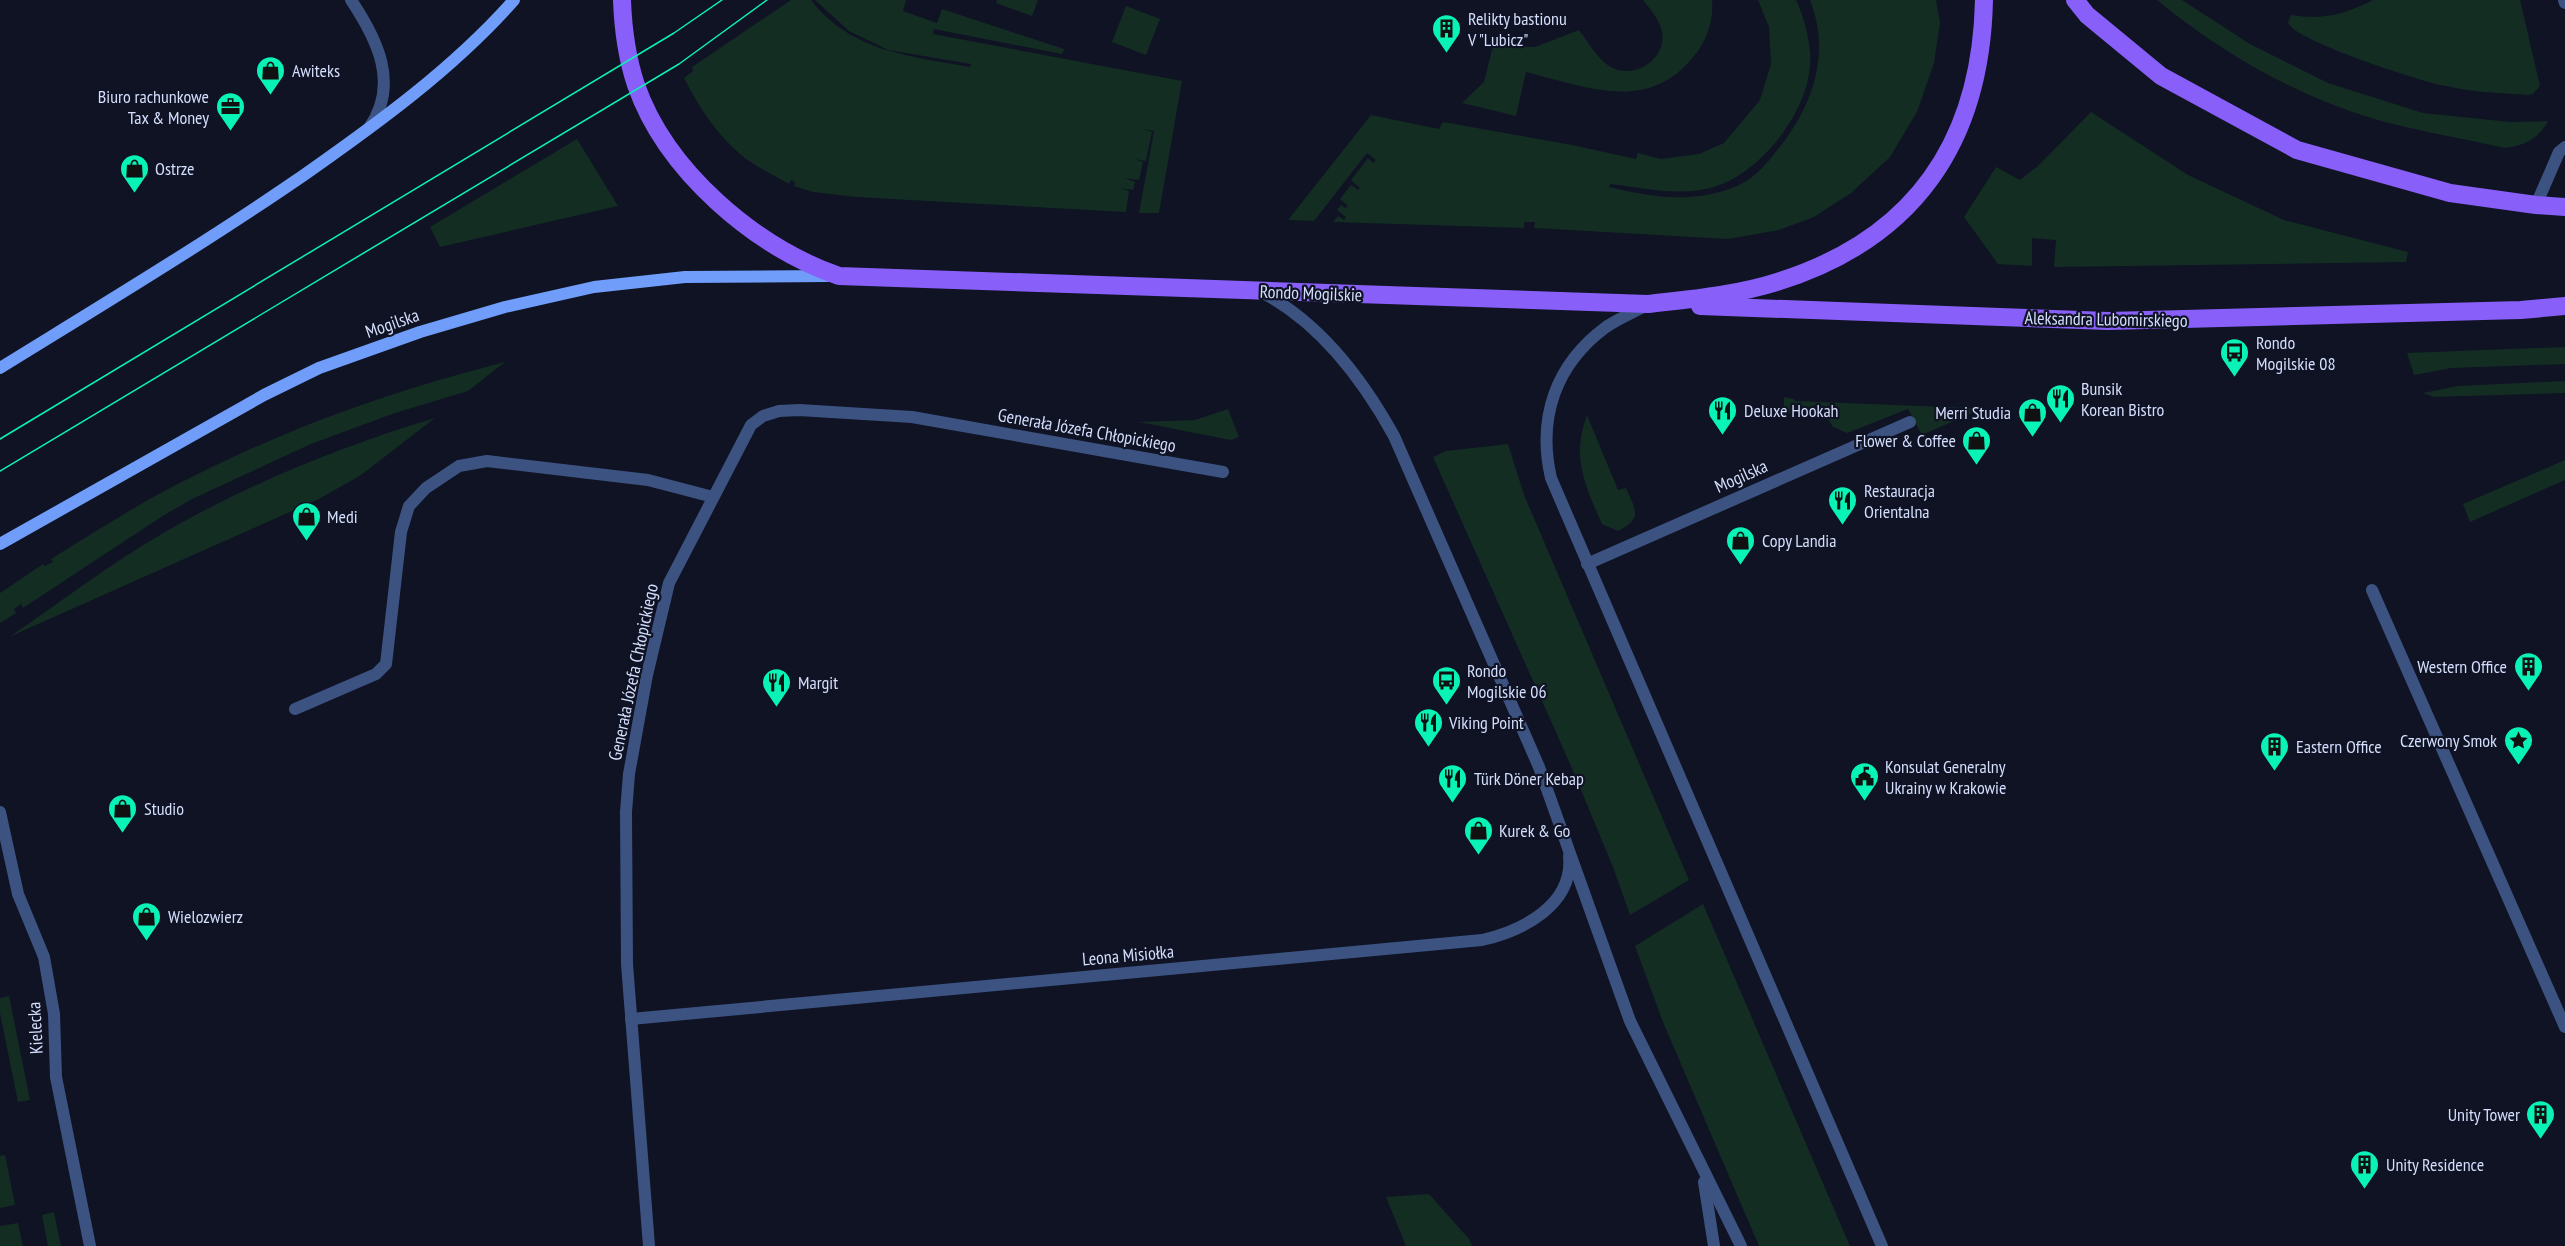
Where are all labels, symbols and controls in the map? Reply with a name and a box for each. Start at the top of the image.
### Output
place label: Relikty bastionu V "Lubicz" [1467,7,1567,51]
building icon: Relikty bastionu V "Lubicz" [1431,12,1463,54]
shop icon: Awiteks [255,54,287,96]
place label: Awiteks [292,59,340,82]
place label: Biuro rachunkowe Tax & Money [98,85,209,129]
office icon: Biuro rachunkowe Tax & Money [214,90,246,132]
shop icon: Ostrze [118,152,150,194]
place label: Ostrze [155,157,195,180]
street label: Rondo Mogilskie [1259,280,1363,306]
street label: Mogilska [362,303,422,343]
street label: Aleksandra Lubomirskiego [2024,306,2188,332]
place label: Rondo Mogilskie 08 [2256,331,2336,375]
bus stop icon: Rondo Mogilskie 08 [2219,336,2251,378]
place label: Bunsik Korean Bistro [2081,377,2165,421]
restaurant icon: Bunsik Korean Bistro [2044,382,2076,424]
restaurant icon: Deluxe Hookah [1707,394,1739,436]
shop icon: Merri Studia [2016,396,2048,438]
place label: Deluxe Hookah [1744,399,1839,422]
place label: Merri Studia [1935,401,2011,424]
street label: Generała Józefa Chłopickiego [996,403,1178,457]
shop icon: Flower & Coffee [1961,424,1993,466]
place label: Flower & Coffee [1855,429,1956,452]
street label: Mogilska [1711,454,1771,498]
place label: Restauracja Orientalna [1864,479,1935,523]
restaurant icon: Restauracja Orientalna [1827,484,1859,526]
shop icon: Medi [290,500,322,542]
place label: Medi [327,505,358,528]
shop icon: Copy Landia [1725,524,1757,566]
place label: Copy Landia [1762,529,1836,552]
street label: Generała Józefa Chłopickiego [603,581,663,763]
building icon: Western Office [2512,650,2544,692]
place label: Western Office [2417,655,2507,678]
place label: Rondo Mogilskie 06 [1467,659,1547,703]
bus stop icon: Rondo Mogilskie 06 [1430,664,1462,706]
restaurant icon: Margit [761,666,793,708]
place label: Margit [798,671,838,694]
restaurant icon: Viking Point [1412,706,1444,748]
place label: Viking Point [1448,711,1524,734]
place icon: Czerwony Smok [2502,724,2534,766]
place label: Czerwony Smok [2400,729,2497,752]
building icon: Eastern Office [2259,730,2291,772]
place label: Eastern Office [2296,735,2382,758]
place label: Konsulat Generalny Ukrainy w Krakowie [1885,755,2006,799]
public building icon: Konsulat Generalny Ukrainy w Krakowie [1848,760,1880,802]
restaurant icon: Türk Döner Kebap [1437,762,1469,804]
place label: Türk Döner Kebap [1474,767,1584,790]
shop icon: Studio [107,792,139,834]
place label: Studio [144,797,184,820]
shop icon: Kurek & Go [1462,814,1494,856]
place label: Kurek & Go [1499,819,1571,842]
shop icon: Wielozwierz [131,900,163,942]
place label: Wielozwierz [168,905,243,928]
street label: Leona Misiołka [1081,940,1175,970]
street label: Kielecka [22,1001,48,1055]
building icon: Unity Tower [2525,1098,2557,1140]
place label: Unity Tower [2448,1103,2520,1126]
building icon: Unity Residence [2349,1148,2381,1190]
place label: Unity Residence [2386,1153,2484,1176]

